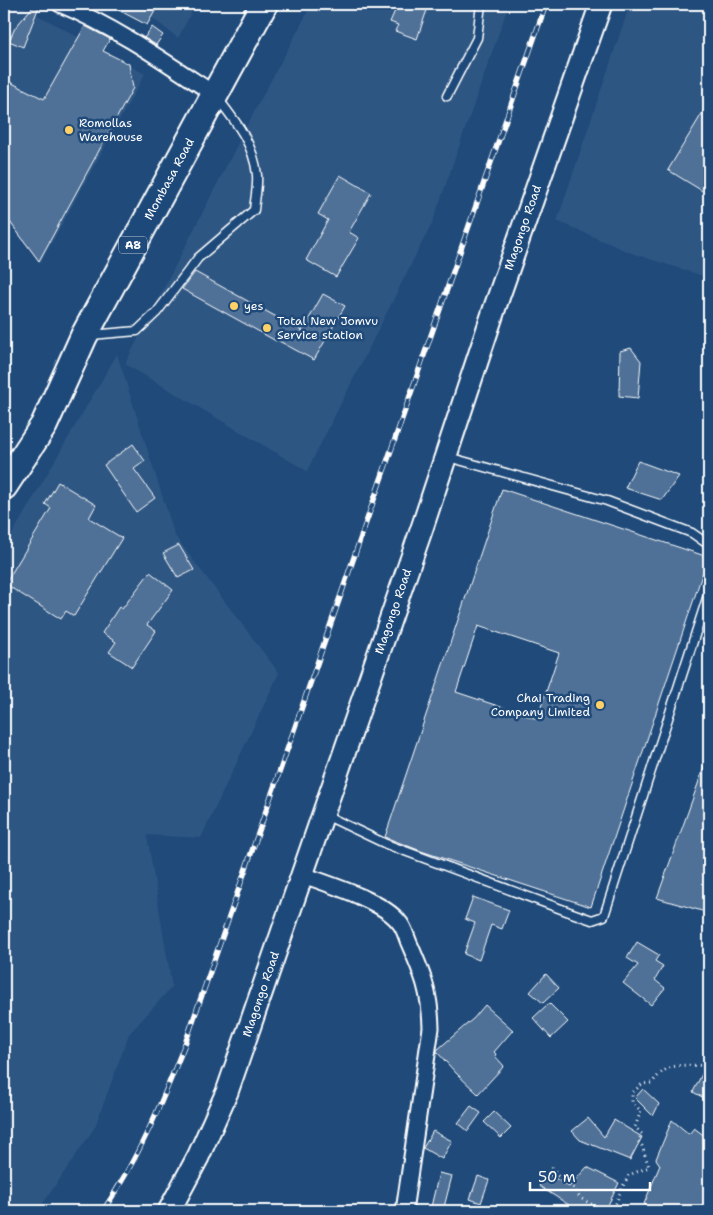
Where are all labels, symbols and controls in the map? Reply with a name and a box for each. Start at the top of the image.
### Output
place label: Romollas Warehouse [79,115,143,145]
marker: Romollas Warehouse [63,124,75,136]
street label: Mombasa Road [140,135,198,223]
street label: Magongo Road [500,182,545,273]
road number: A8 [119,236,147,254]
place label: yes [244,298,263,314]
marker: yes [228,300,240,312]
place label: Total New Jomvu Service station [277,313,378,343]
marker: Total New Jomvu Service station [261,322,273,334]
street label: Magongo Road [371,566,415,656]
place label: Chai Trading Company Limited [491,690,590,720]
marker: Chai Trading Company Limited [594,699,606,711]
street label: Magongo Road [239,949,283,1039]
scale bar [530,1160,650,1192]
text: 50 m [538,1167,576,1187]

